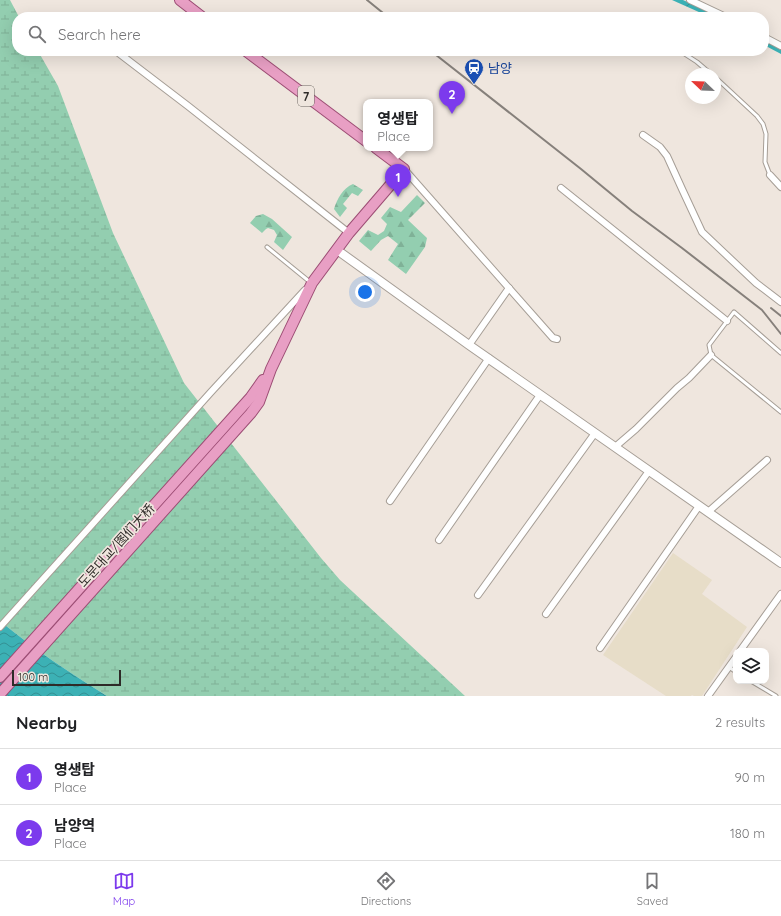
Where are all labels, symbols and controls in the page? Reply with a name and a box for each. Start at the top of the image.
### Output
search box [12,12,769,56]
icon: search [26,23,48,45]
text: Search here [58,25,141,44]
station icon: 남양 [463,57,485,85]
place label: 남양 [488,60,512,76]
north arrow [685,68,721,104]
pin: 2 [439,81,465,114]
road number: 7 [298,86,314,106]
popup [363,99,433,151]
text: 영생탑 [377,109,419,128]
text: Place [377,128,410,144]
pin: 1 [385,164,411,197]
your location [355,282,375,302]
street label: 도문대교/图们大桥 [74,500,158,590]
map controls [733,648,769,684]
button: layers [733,648,769,684]
scale bar [12,668,121,687]
text: 100 m [18,670,48,684]
text: Nearby [16,712,77,733]
text: 2 results [715,714,765,730]
text: 영생탑 [54,760,95,779]
text: 1 [26,769,32,785]
text: 90 m [735,769,765,785]
text: Place [54,779,87,795]
text: 남양역 [54,816,95,835]
text: 2 [25,825,33,841]
text: 180 m [730,825,765,841]
text: Place [54,835,87,851]
tab: Map [113,870,135,908]
tab: Directions [361,870,411,908]
tab: Saved [637,870,668,908]

